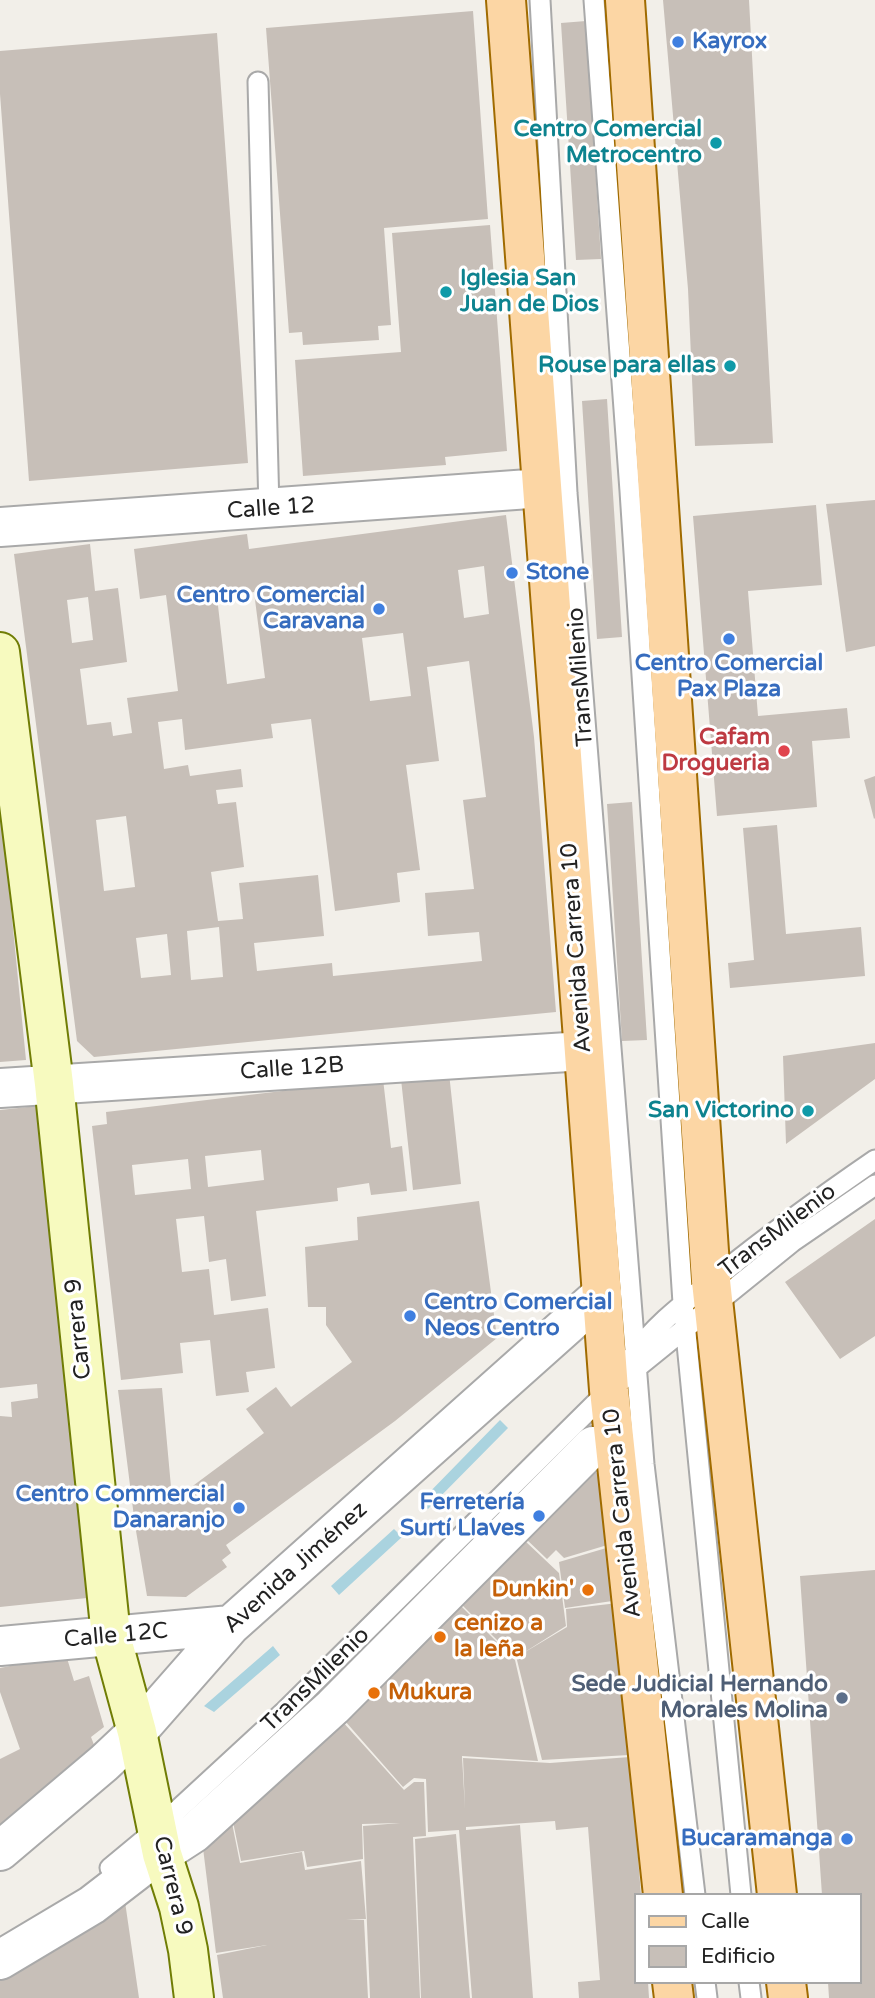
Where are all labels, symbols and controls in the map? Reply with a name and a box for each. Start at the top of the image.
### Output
place label: Kayrox [692,28,767,56]
marker: Kayrox [670,34,686,50]
place label: Centro Comercial Metrocentro [514,116,702,170]
marker: Centro Comercial Metrocentro [708,135,724,151]
place label: Iglesia San Juan de Dios [460,265,599,319]
marker: Iglesia San Juan de Dios [438,284,454,300]
place label: Rouse para ellas [538,352,716,380]
marker: Rouse para ellas [722,358,738,374]
street label: Calle 12 [226,492,316,526]
place label: Stone [526,559,589,587]
marker: Stone [504,565,520,581]
place label: Centro Comercial Caravana [177,582,365,636]
marker: Centro Comercial Caravana [371,601,387,617]
street label: TransMilenio [562,607,600,747]
marker: Centro Comercial Pax Plaza [721,631,737,647]
place label: Centro Comercial Pax Plaza [635,650,823,704]
place label: Cafam Drogueria [661,724,770,778]
marker: Cafam Drogueria [776,743,792,759]
street label: Avenida Carrera 10 [556,842,598,1054]
street label: Calle 12B [239,1052,345,1086]
place label: San Victorino [648,1097,794,1125]
marker: San Victorino [800,1103,816,1119]
street label: TransMilenio [714,1178,842,1284]
street label: Carrera 9 [60,1277,98,1381]
place label: Centro Comercial Neos Centro [424,1289,612,1343]
marker: Centro Comercial Neos Centro [402,1308,418,1324]
street label: Avenida Carrera 10 [598,1407,648,1619]
place label: Centro Commercial Danaranjo [15,1481,225,1535]
place label: Ferretería Surtí Llaves [400,1489,525,1543]
street label: Avenida Jiménez [219,1496,373,1640]
marker: Centro Commercial Danaranjo [231,1500,247,1516]
marker: Ferretería Surtí Llaves [531,1508,547,1524]
place label: Dunkin' [492,1576,574,1604]
marker: Dunkin' [580,1582,596,1598]
place label: cenizo a la leña [454,1610,543,1664]
street label: Calle 12C [63,1618,169,1654]
street label: TransMilenio [256,1622,376,1738]
marker: cenizo a la leña [432,1629,448,1645]
place label: Sede Judicial Hernando Morales Molina [571,1671,828,1725]
place label: Mukura [388,1679,472,1707]
marker: Mukura [366,1685,382,1701]
marker: Sede Judicial Hernando Morales Molina [834,1690,850,1706]
place label: Bucaramanga [681,1825,833,1853]
marker: Bucaramanga [839,1831,855,1847]
street label: Carrera 9 [146,1833,198,1939]
legend [634,1893,861,1984]
text: Calle [701,1909,750,1934]
text: Edificio [701,1944,775,1969]

